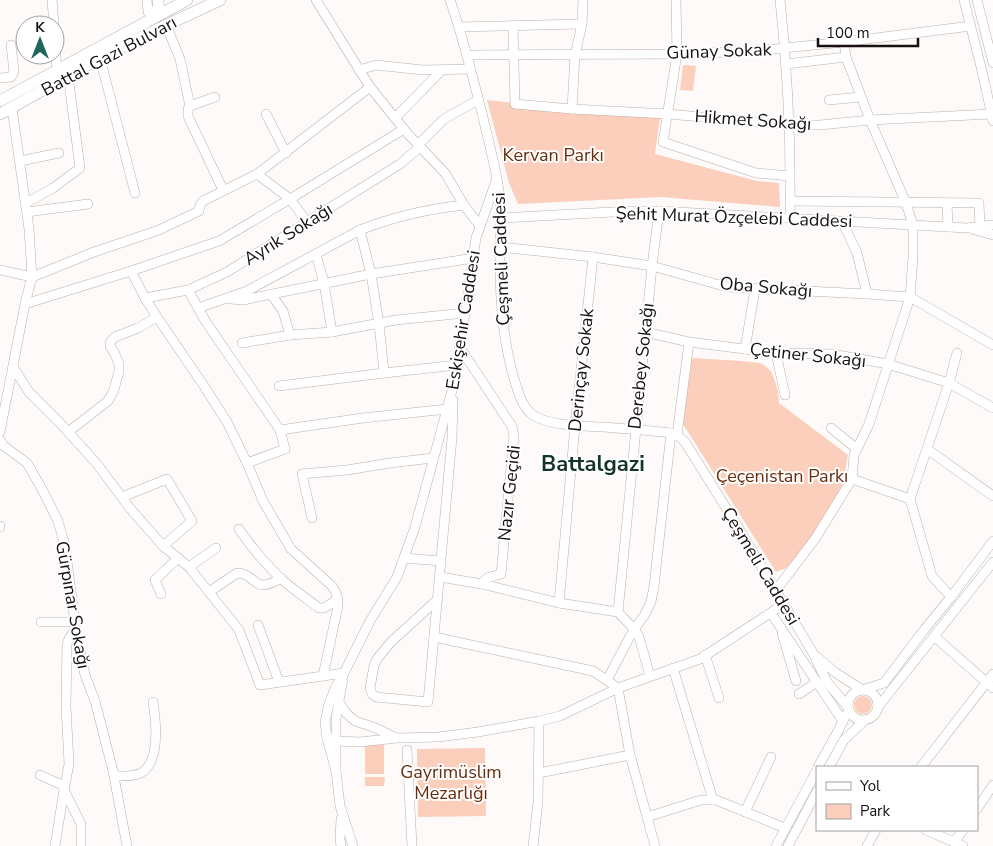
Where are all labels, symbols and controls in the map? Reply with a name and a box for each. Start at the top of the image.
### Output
street label: Battal Gazi Bulvarı [37,10,181,102]
north arrow [15,15,65,65]
scale bar [818,15,918,47]
text: K [35,18,45,37]
text: 100 m [826,23,870,43]
street label: Günay Sokak [666,37,773,65]
street label: Hikmet Sokağı [694,104,812,136]
park label: Kervan Parkı [502,143,604,167]
street label: Çeşmeli Caddesi [487,192,515,326]
street label: Ayrık Sokağı [239,197,337,271]
street label: Şehit Murat Özçelebi Caddesi [615,201,853,233]
street label: Eskişehir Caddesi [440,249,486,391]
street label: Oba Sokağı [719,271,813,303]
street label: Derebey Sokağı [622,302,660,430]
street label: Derinçay Sokak [563,306,600,433]
street label: Çetiner Sokağı [749,337,867,373]
street label: Nazır Geçidi [492,444,526,542]
district label: Battalgazi [541,449,645,479]
park label: Çeçenistan Parkı [716,464,848,488]
street label: Çeşmeli Caddesi [716,503,806,629]
street label: Gürpınar Sokağı [50,539,96,671]
park label: Gayrimüslim Mezarlığı [400,760,502,805]
legend [816,766,978,831]
text: Yol [859,776,881,796]
text: Park [860,801,890,821]

